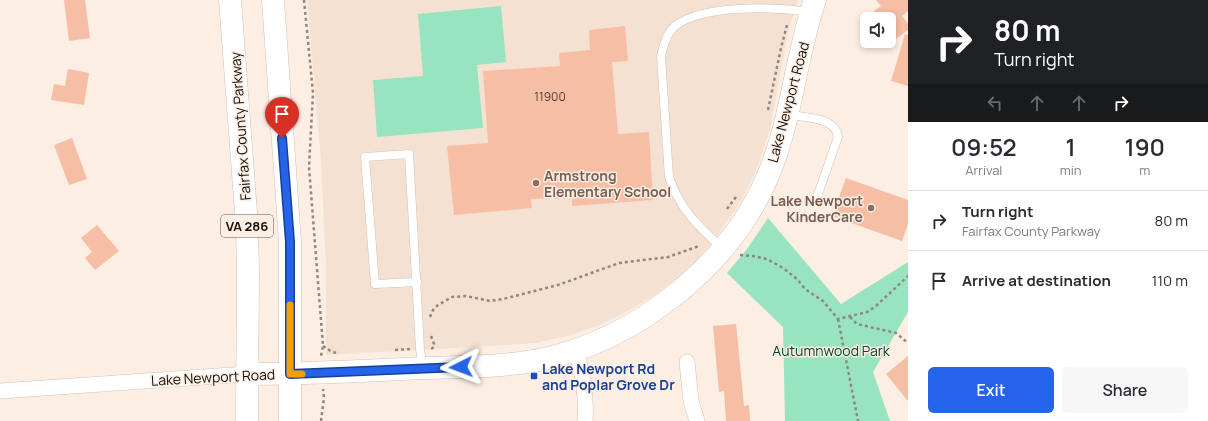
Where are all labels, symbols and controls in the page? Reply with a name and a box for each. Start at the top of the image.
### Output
text: 80 m [994,11,1060,49]
map controls [860,12,896,48]
button: sound [860,12,896,48]
icon: right [928,16,980,68]
street label: Lake Newport Road [763,40,813,164]
text: Turn right [994,47,1075,71]
street label: Fairfax County Parkway [225,50,255,201]
house number: 11900 [534,88,566,105]
icon: left [984,92,1006,114]
icon: ahead [1026,92,1048,114]
icon: ahead [1068,92,1090,114]
icon: right [1110,92,1132,114]
pin [265,97,299,138]
icon: arrive [271,103,293,125]
text: 09:52 [951,130,1017,163]
text: 1 [1066,130,1076,163]
text: 190 [1125,130,1165,163]
text: Arrival [965,161,1002,179]
text: min [1060,161,1081,179]
text: m [1139,161,1150,179]
place label: Armstrong Elementary School [544,166,671,201]
marker: Armstrong Elementary School [531,178,541,188]
place label: Lake Newport KinderCare [770,191,863,226]
text: Turn right [962,201,1033,222]
marker: Lake Newport KinderCare [866,203,876,213]
icon: right [928,210,950,232]
text: 80 m [1154,210,1188,231]
road number: VA 286 [221,215,273,237]
text: Fairfax County Parkway [962,222,1100,240]
icon: arrive [928,270,950,292]
text: Arrive at destination [962,270,1111,291]
text: 110 m [1151,270,1188,291]
park label: Autumnwood Park [772,341,891,360]
position arrow [440,346,482,388]
place label: Lake Newport Rd and Poplar Grove Dr [542,359,675,394]
street label: Lake Newport Road [151,364,275,390]
button: Exit [928,367,1054,413]
button: Share [1062,367,1188,413]
marker: Lake Newport Rd and Poplar Grove Dr [529,371,539,381]

